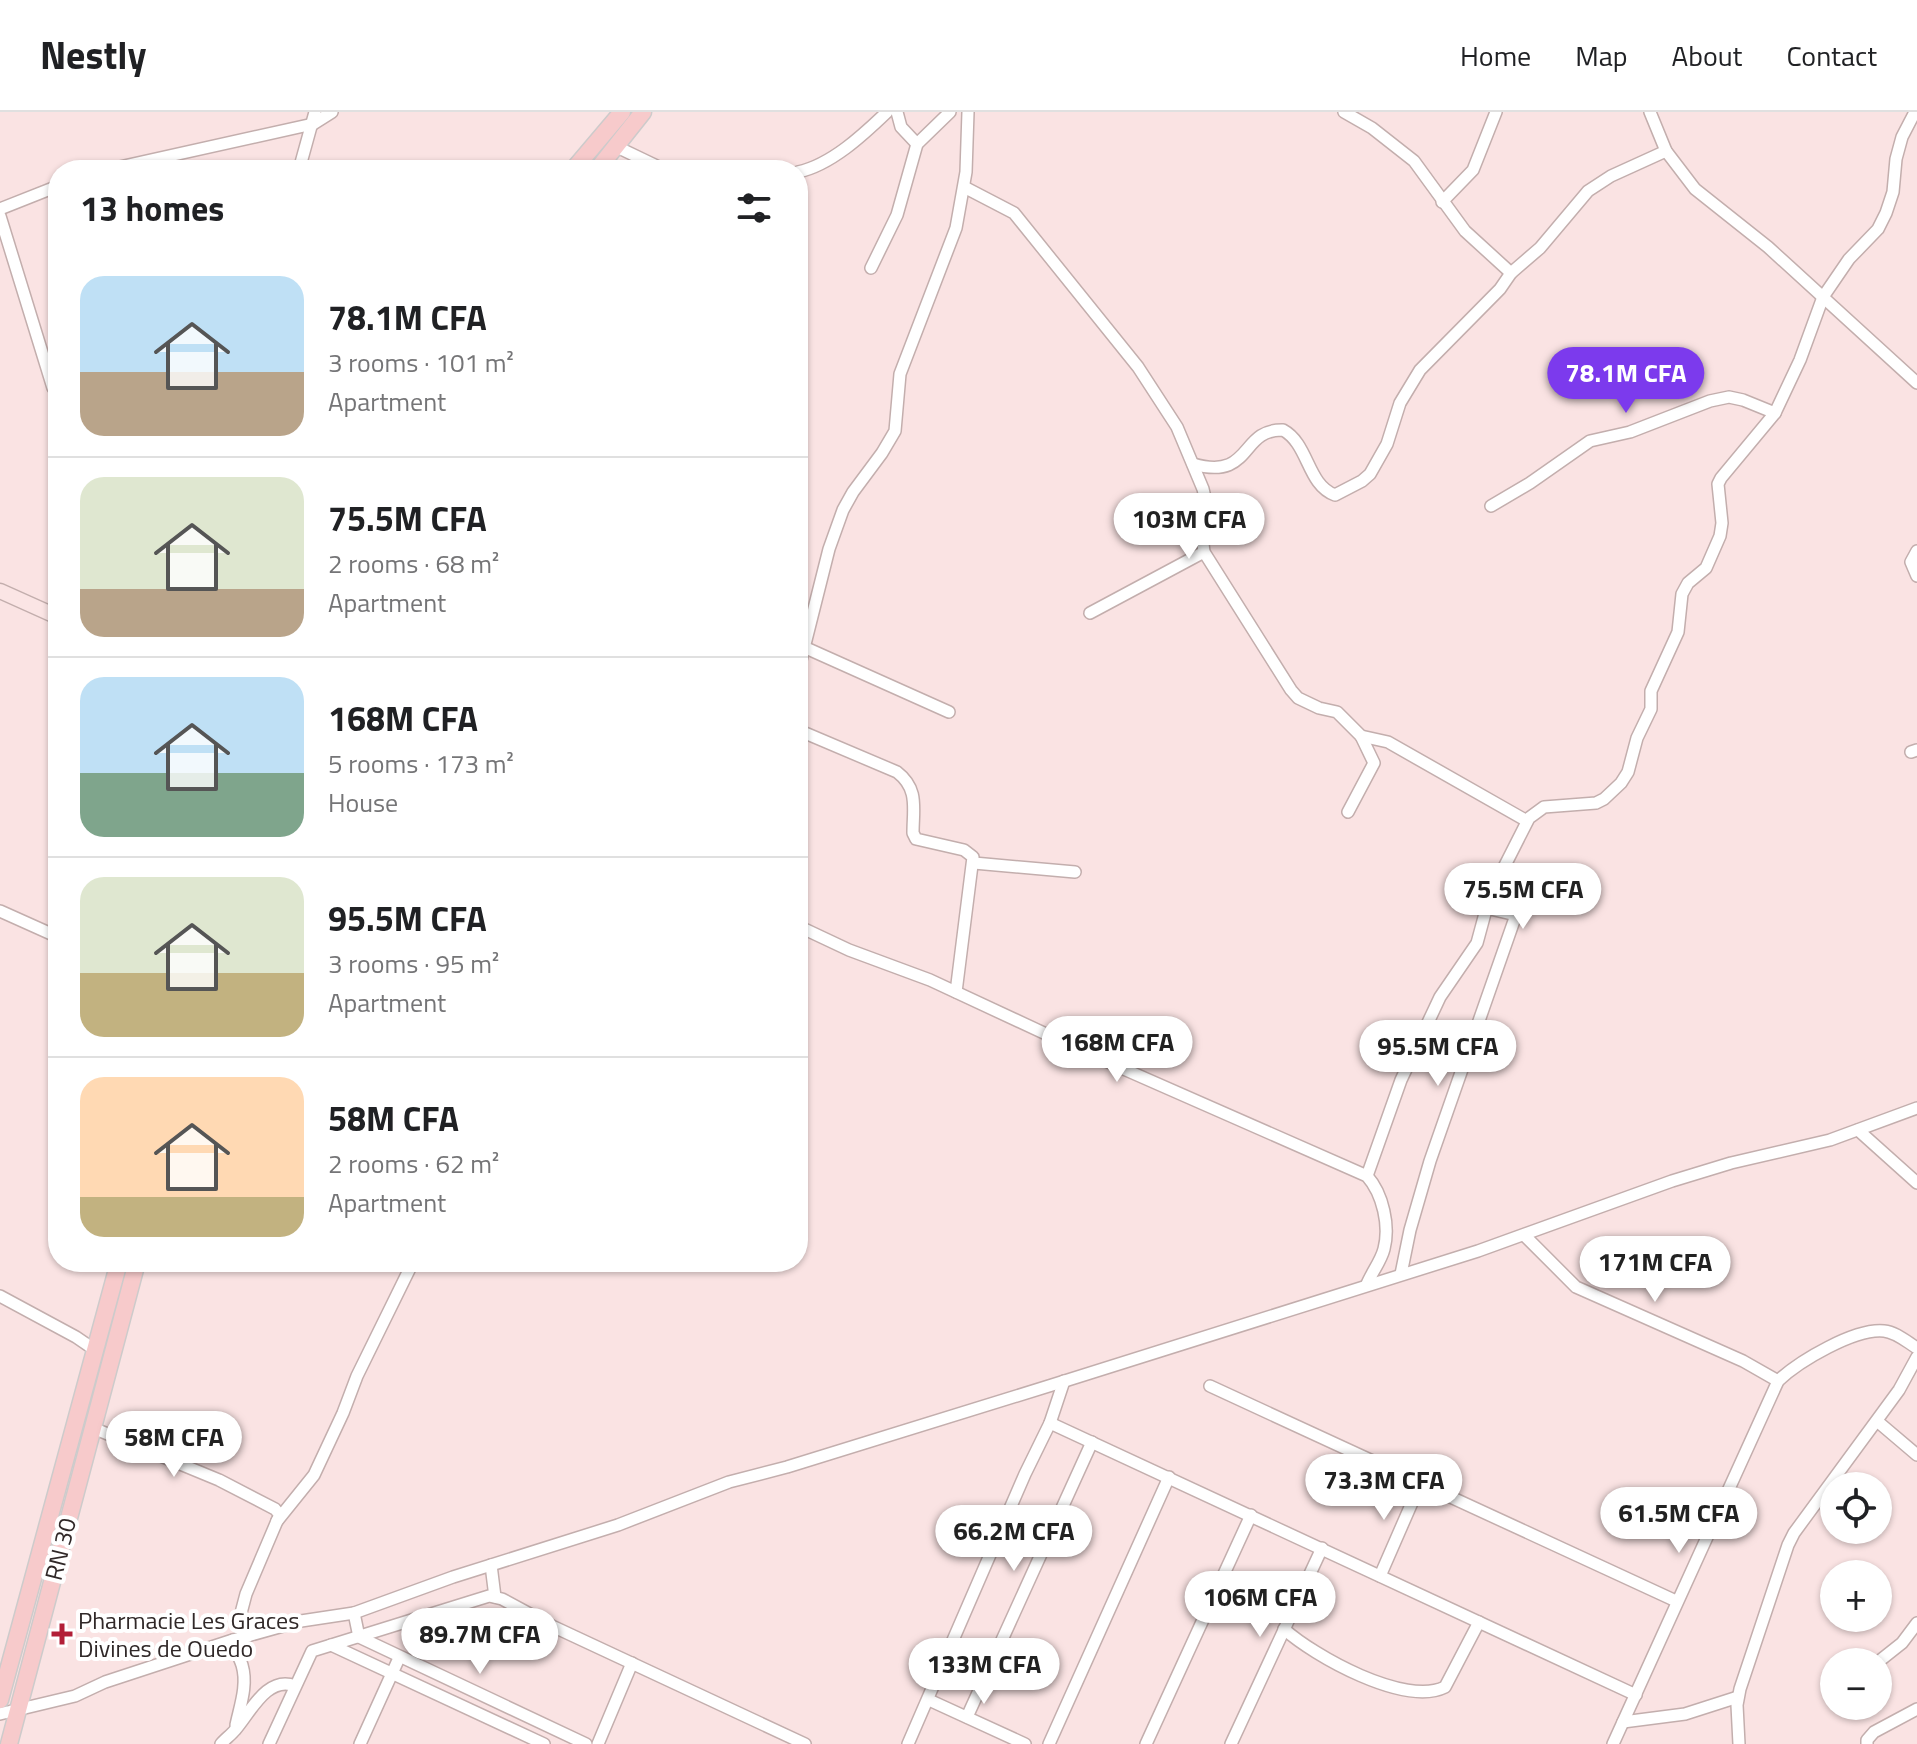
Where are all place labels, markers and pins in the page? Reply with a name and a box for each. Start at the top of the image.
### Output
pin: 78.1M CFA [1534,347,1718,415]
pin: 103M CFA [1106,493,1272,561]
pin: 75.5M CFA [1431,863,1615,931]
pin: 168M CFA [1034,1016,1200,1084]
pin: 95.5M CFA [1346,1020,1530,1088]
pin: 171M CFA [1572,1236,1738,1304]
pin: 58M CFA [100,1411,248,1479]
pin: 73.3M CFA [1292,1454,1476,1522]
pin: 61.5M CFA [1587,1487,1771,1555]
pin: 66.2M CFA [922,1505,1106,1573]
pin: 106M CFA [1177,1571,1343,1639]
place label: Pharmacie Les Graces Divines de Ouedo [78,1602,299,1666]
pin: 89.7M CFA [388,1608,572,1676]
marker: Pharmacie Les Graces Divines de Ouedo [53,1625,71,1643]
pin: 133M CFA [901,1638,1067,1706]

